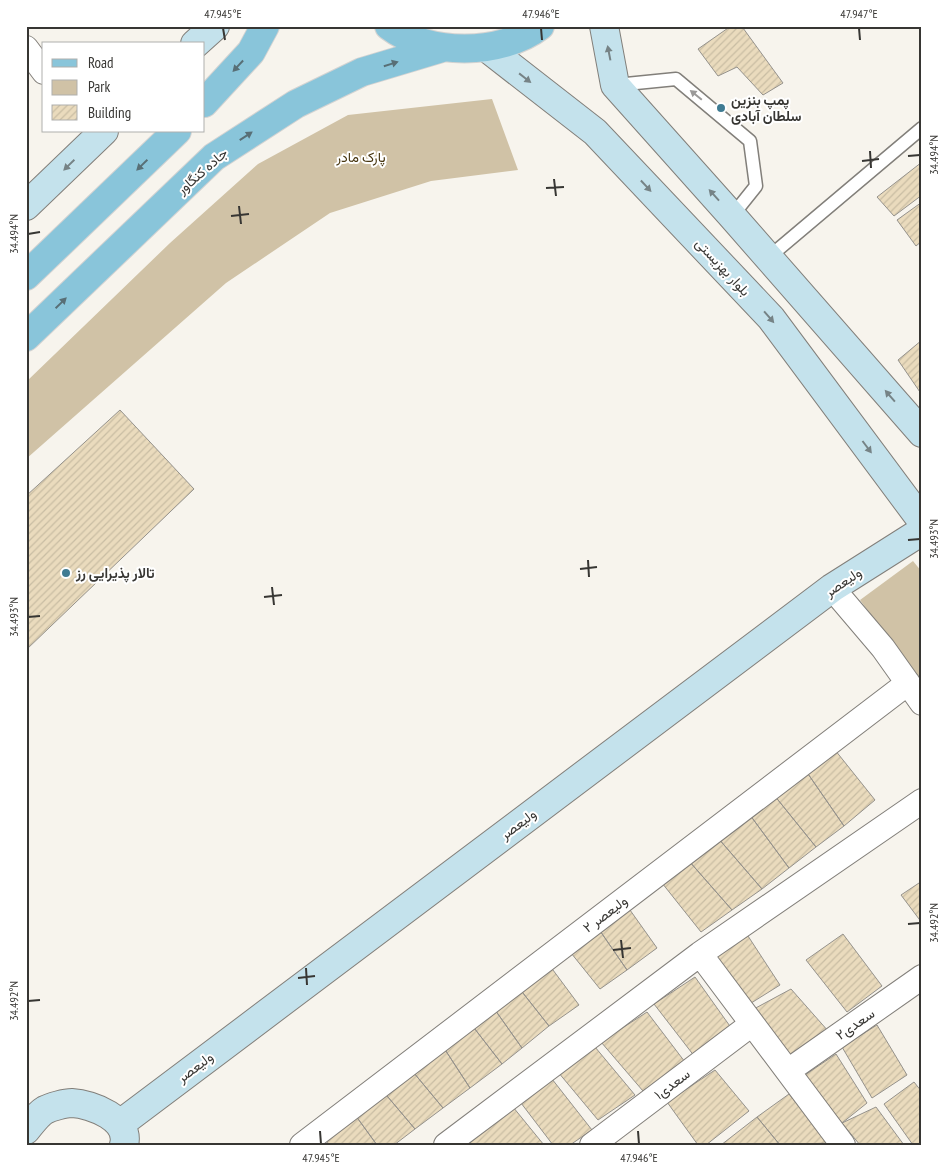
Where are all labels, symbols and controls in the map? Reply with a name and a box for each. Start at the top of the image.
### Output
text: 47.945°E [204,6,242,21]
text: 47.946°E [522,6,560,21]
text: 47.947°E [840,6,878,21]
legend [42,42,205,132]
one-way arrow [604,45,612,61]
text: Road [88,53,114,72]
one-way arrow [384,59,399,67]
one-way arrow [232,60,244,72]
one-way arrow [518,73,532,83]
text: Park [88,77,110,96]
one-way arrow [690,90,703,101]
place label: پمپ بنزین سلطان آبادی [731,91,801,125]
marker: پمپ بنزین سلطان آبادی [715,102,727,114]
text: Building [88,103,131,122]
one-way arrow [240,131,253,141]
text: 34.494°N [926,135,941,175]
street label: جاده کنگاور [172,144,231,199]
park label: پارک مادر [335,148,386,167]
one-way arrow [63,159,75,171]
one-way arrow [136,159,148,171]
one-way arrow [640,180,652,192]
one-way arrow [708,189,720,201]
text: 34.494°N [6,214,21,254]
street label: بلوار بهزیستی [692,234,754,300]
one-way arrow [55,298,67,310]
one-way arrow [764,310,775,323]
one-way arrow [885,389,896,402]
one-way arrow [862,440,872,454]
text: 34.493°N [926,519,941,559]
street label: ولیعصر [820,563,865,601]
place label: تالار پذیرایی رز [75,564,155,583]
marker: تالار پذیرایی رز [60,567,72,579]
text: 34.493°N [6,597,21,637]
street label: ولیعصر [495,805,540,844]
street label: ولیعصر ۲ [579,891,631,937]
text: 34.492°N [926,903,941,943]
text: 34.492°N [6,981,21,1021]
street label: سعدی۲ [832,1004,878,1044]
street label: ولیعصر [172,1048,217,1087]
street label: سعدی۱ [650,1065,694,1103]
text: 47.945°E [302,1150,340,1165]
text: 47.946°E [620,1150,658,1165]

